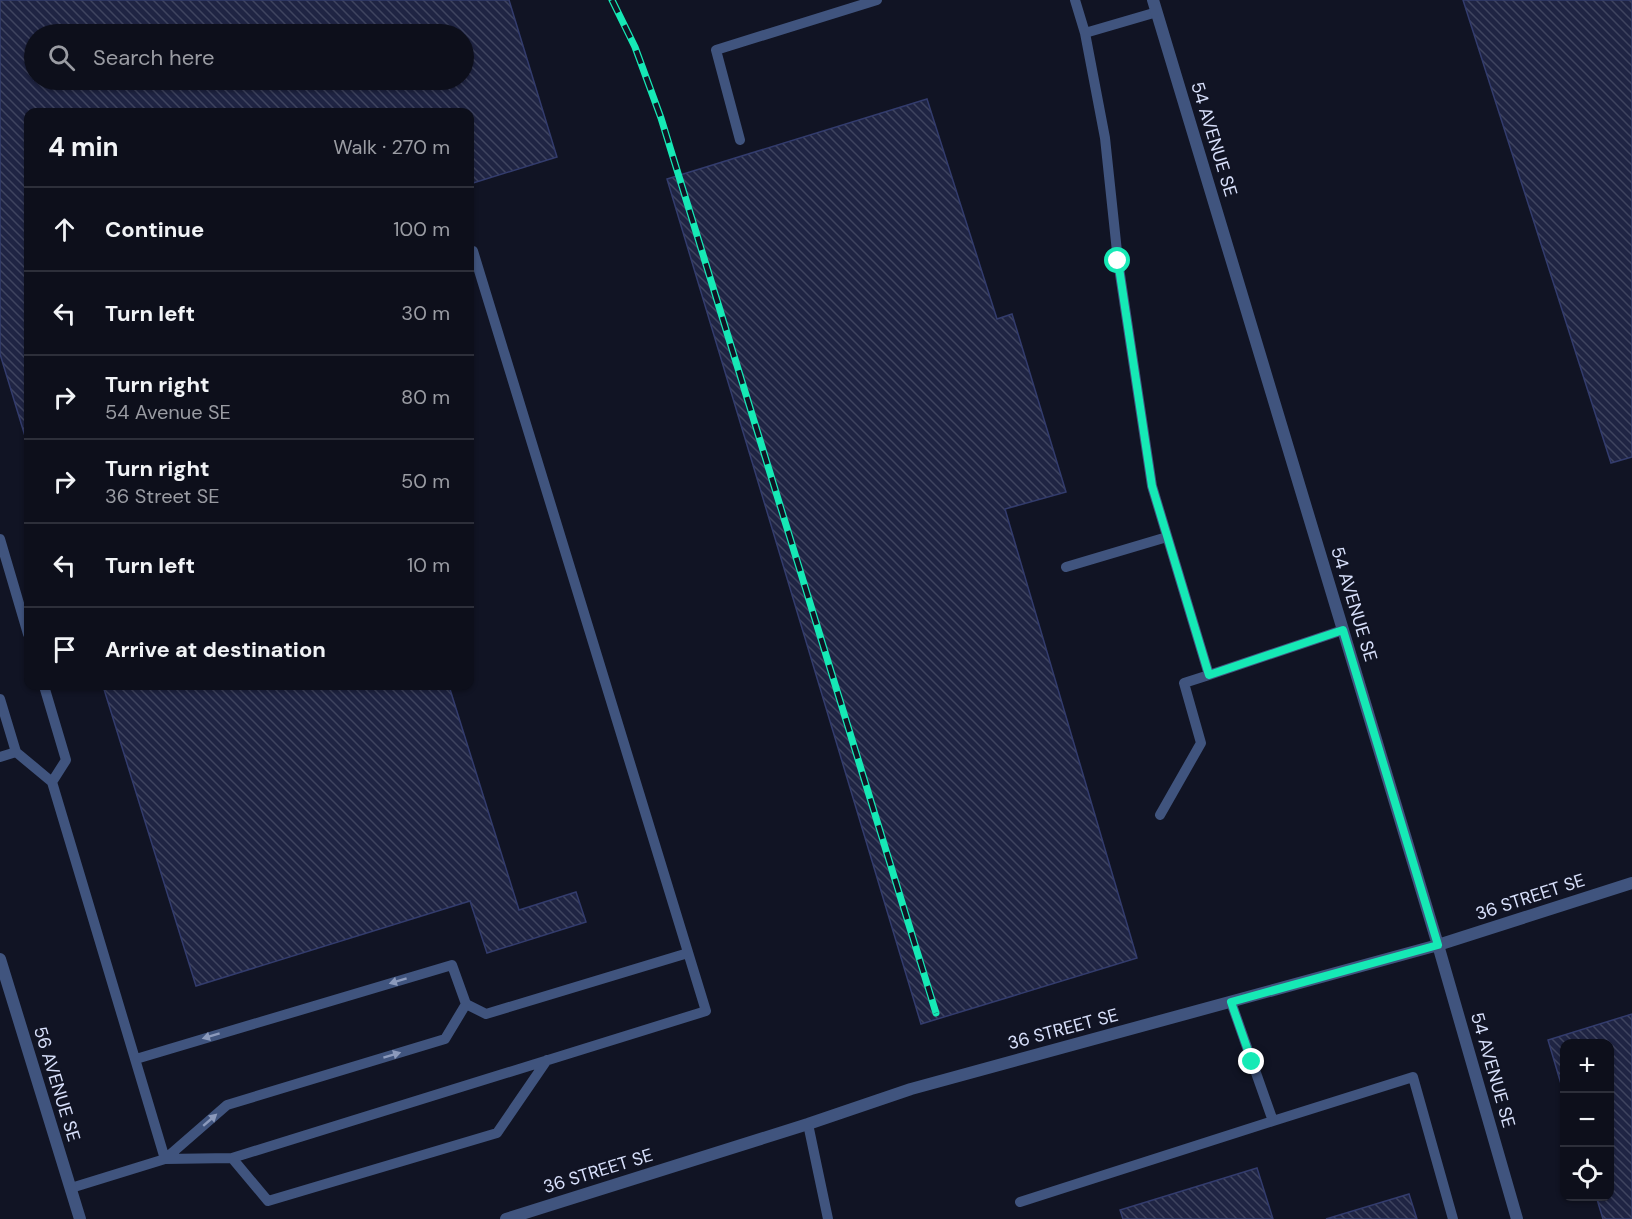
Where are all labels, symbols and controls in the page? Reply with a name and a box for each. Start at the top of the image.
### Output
search box [24,24,474,90]
icon: search [45,41,78,74]
text: Search here [93,43,214,72]
street label: 54 AVENUE SE [1185,79,1243,199]
text: 4 min [48,130,119,164]
text: Walk · 270 m [333,134,450,160]
icon: ahead [48,213,81,246]
text: Continue [105,215,204,244]
text: 100 m [393,216,450,242]
route start [1104,247,1130,273]
icon: left [48,297,81,330]
text: Turn left [105,299,195,328]
text: 30 m [401,300,450,326]
text: Turn right [105,370,210,399]
icon: right [48,381,81,414]
text: 80 m [401,384,450,410]
text: 54 Avenue SE [105,399,231,425]
text: Turn right [105,454,210,483]
icon: right [48,465,81,498]
text: 50 m [401,468,450,494]
text: 36 Street SE [105,483,220,509]
street label: 54 AVENUE SE [1325,544,1383,664]
icon: left [48,549,81,582]
text: Turn left [105,551,195,580]
text: 10 m [407,552,450,578]
icon: arrive [48,633,81,666]
text: Arrive at destination [105,635,326,664]
street label: 36 STREET SE [1472,868,1588,926]
one-way arrow [389,977,407,986]
street label: 36 STREET SE [1005,1003,1121,1055]
street label: 54 AVENUE SE [1465,1010,1521,1130]
street label: 56 AVENUE SE [28,1023,86,1145]
one-way arrow [202,1032,220,1041]
map controls [1560,1039,1614,1201]
button: + [1560,1039,1614,1093]
route end [1238,1048,1264,1074]
one-way arrow [383,1050,401,1059]
button: − [1560,1093,1614,1147]
one-way arrow [202,1113,217,1127]
street label: 36 STREET SE [540,1143,656,1199]
button: locate [1560,1147,1614,1201]

